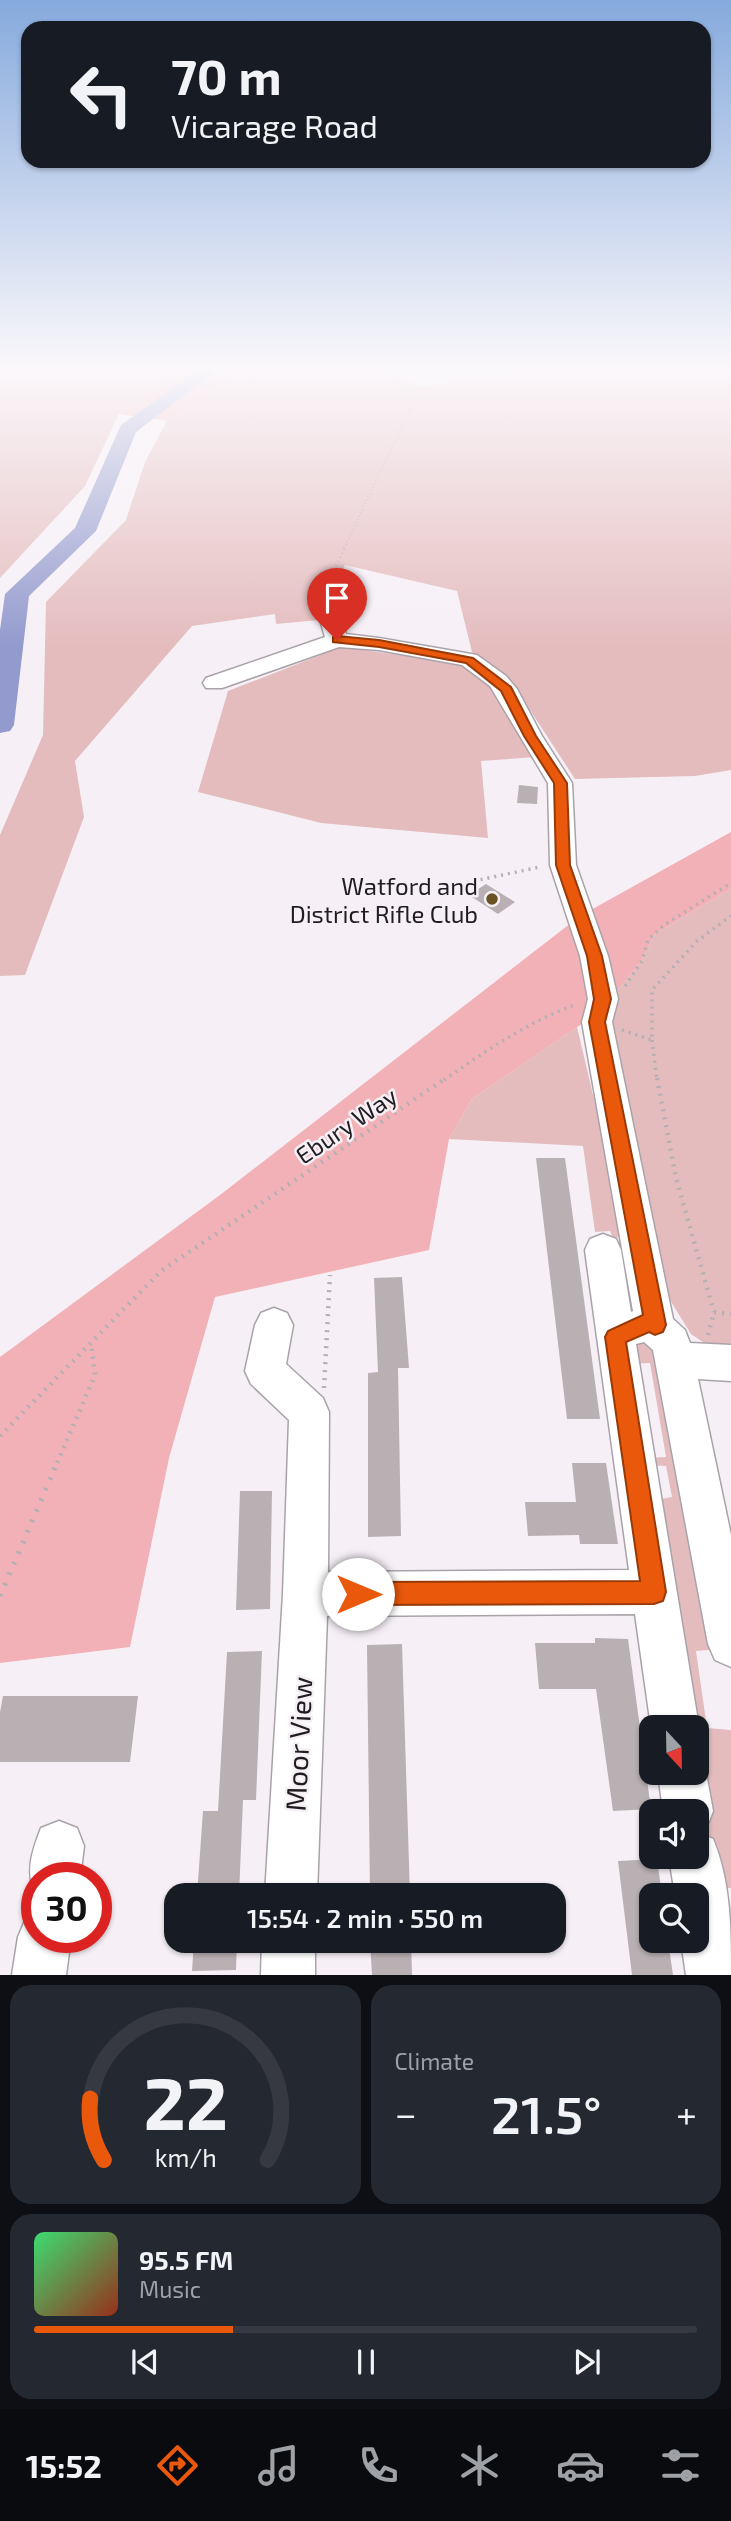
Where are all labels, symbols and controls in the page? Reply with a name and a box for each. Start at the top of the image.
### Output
text: 70 m [171,46,282,105]
icon: left [56,49,147,140]
text: Vicarage Road [171,106,378,144]
pin [307,568,367,640]
icon: arrive [318,579,356,617]
place label: Watford and District Rifle Club [290,871,478,928]
marker: Watford and District Rifle Club [484,891,500,907]
street label: Ebury Way [290,1080,402,1169]
position arrow [321,1557,395,1631]
street label: Moor View [277,1676,319,1812]
north arrow [639,1715,709,1785]
map controls [639,1715,709,1953]
button: sound [639,1799,709,1869]
speed limit sign: 30 [21,1862,112,1953]
button: search [639,1883,709,1953]
text: 15:54 · 2 min · 550 m [247,1902,483,1933]
text: Climate [395,2047,474,2075]
text: 22 [143,2058,228,2146]
text: 21.5° [491,2082,602,2144]
text: − [395,2090,417,2136]
text: + [676,2090,697,2136]
text: km/h [154,2142,216,2172]
text: 95.5 FM [139,2244,233,2275]
text: Music [139,2275,201,2303]
icon: previous [126,2343,164,2381]
icon: pause [347,2343,385,2381]
icon: next [568,2343,606,2381]
icon: directions [153,2441,202,2490]
icon: music [254,2441,303,2490]
icon: phone [354,2441,403,2490]
icon: climate [455,2441,504,2490]
icon: car [556,2441,605,2490]
icon: filters [656,2441,705,2490]
text: 15:52 [26,2446,102,2484]

